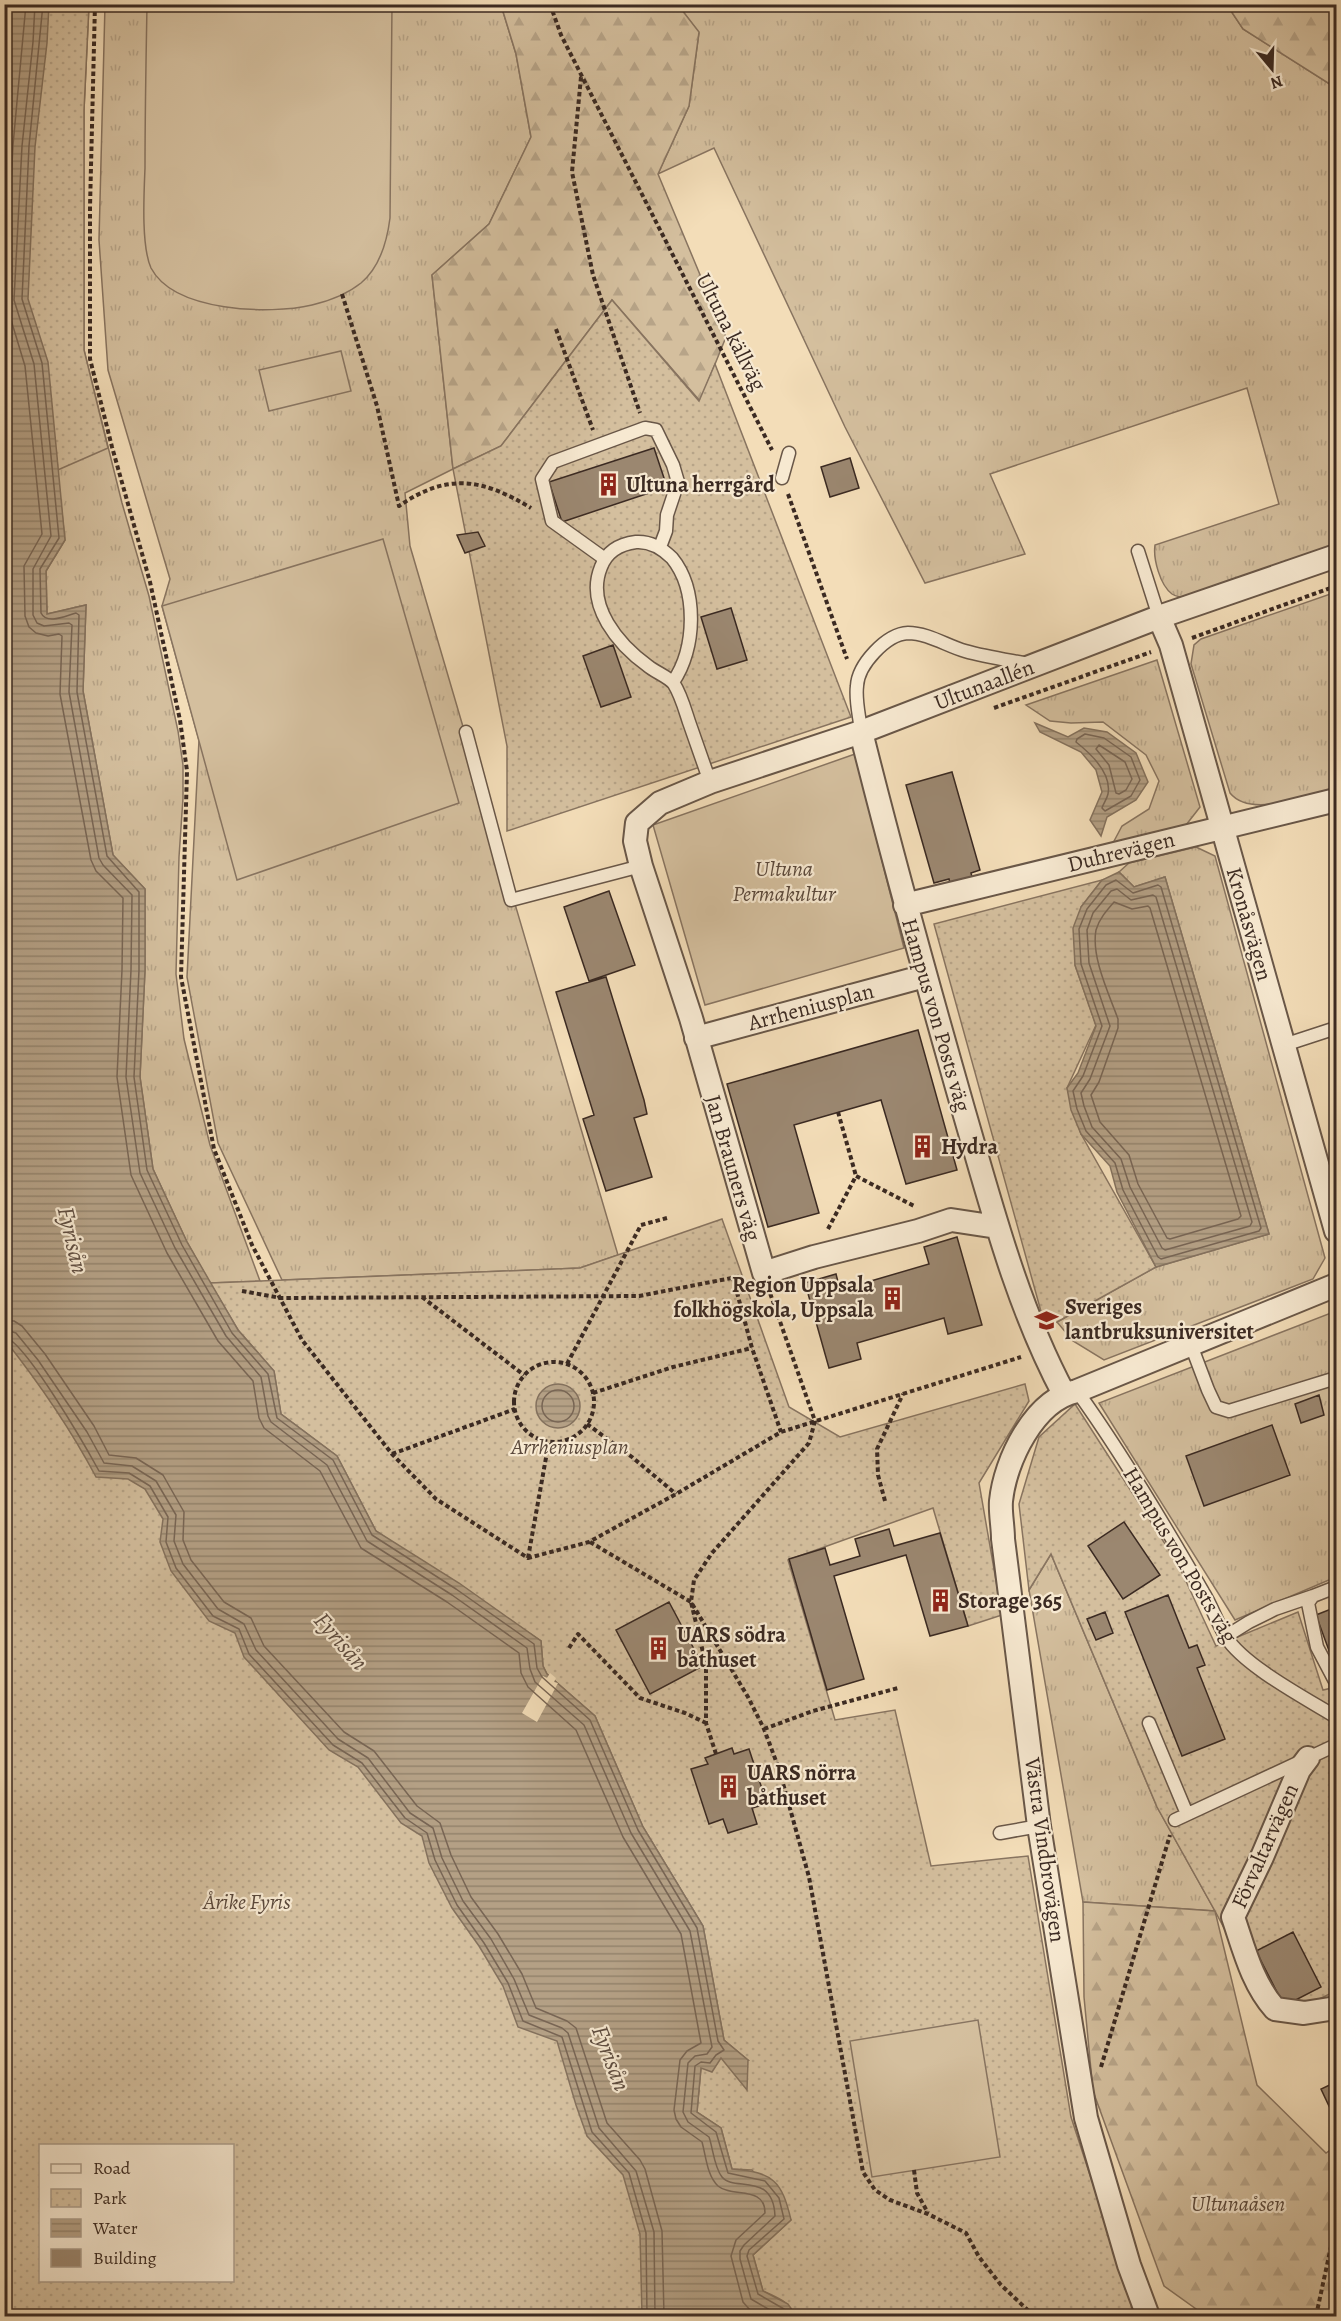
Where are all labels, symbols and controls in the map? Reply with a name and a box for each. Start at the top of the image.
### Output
north arrow [1242,39,1302,99]
text: N [1267,70,1286,95]
street label: Ultuna källväg [688,268,774,396]
place label: Ultuna herrgård [626,470,775,500]
building icon: Ultuna herrgård [595,472,621,498]
street label: Ultunaallén [930,652,1038,718]
street label: Duhrevägen [1064,824,1178,880]
park label: Ultuna Permakultur [732,854,837,909]
street label: Kronåsvägen [1218,864,1280,984]
street label: Hampus von Posts väg [894,915,978,1115]
street label: Arrheniusplan [744,976,877,1038]
street label: Jan Brauners väg [698,1091,768,1245]
place label: Hydra [941,1132,998,1162]
building icon: Hydra [910,1134,936,1160]
water label: Fyrisån [50,1203,96,1277]
place label: Region Uppsala folkhögskola, Uppsala [673,1270,874,1325]
building icon: Region Uppsala folkhögskola, Uppsala [879,1285,905,1311]
place label: Sveriges lantbruksuniversitet [1065,1292,1255,1347]
school or university icon: Sveriges lantbruksuniversitet [1034,1307,1060,1333]
park label: Arrheniusplan [510,1432,629,1462]
street label: Hampus von Posts väg [1116,1461,1244,1649]
place label: Storage 365 [958,1586,1062,1616]
building icon: Storage 365 [927,1588,953,1614]
water label: Fyrisån [307,1605,375,1677]
place label: UARS södra båthuset [676,1620,786,1675]
building icon: UARS södra båthuset [646,1635,672,1661]
street label: Västra Vindbrovägen [1017,1755,1073,1944]
place label: UARS nörra båthuset [746,1758,857,1813]
building icon: UARS nörra båthuset [716,1773,742,1799]
street label: Förvaltarvägen [1224,1779,1306,1913]
park label: Årike Fyris [202,1887,291,1917]
water label: Fyrisån [584,2021,638,2095]
legend [39,2144,234,2282]
text: Road [93,2156,131,2180]
text: Park [93,2186,127,2210]
park label: Ultunaåsen [1191,2189,1285,2219]
text: Water [92,2216,138,2240]
text: Building [93,2246,157,2270]

